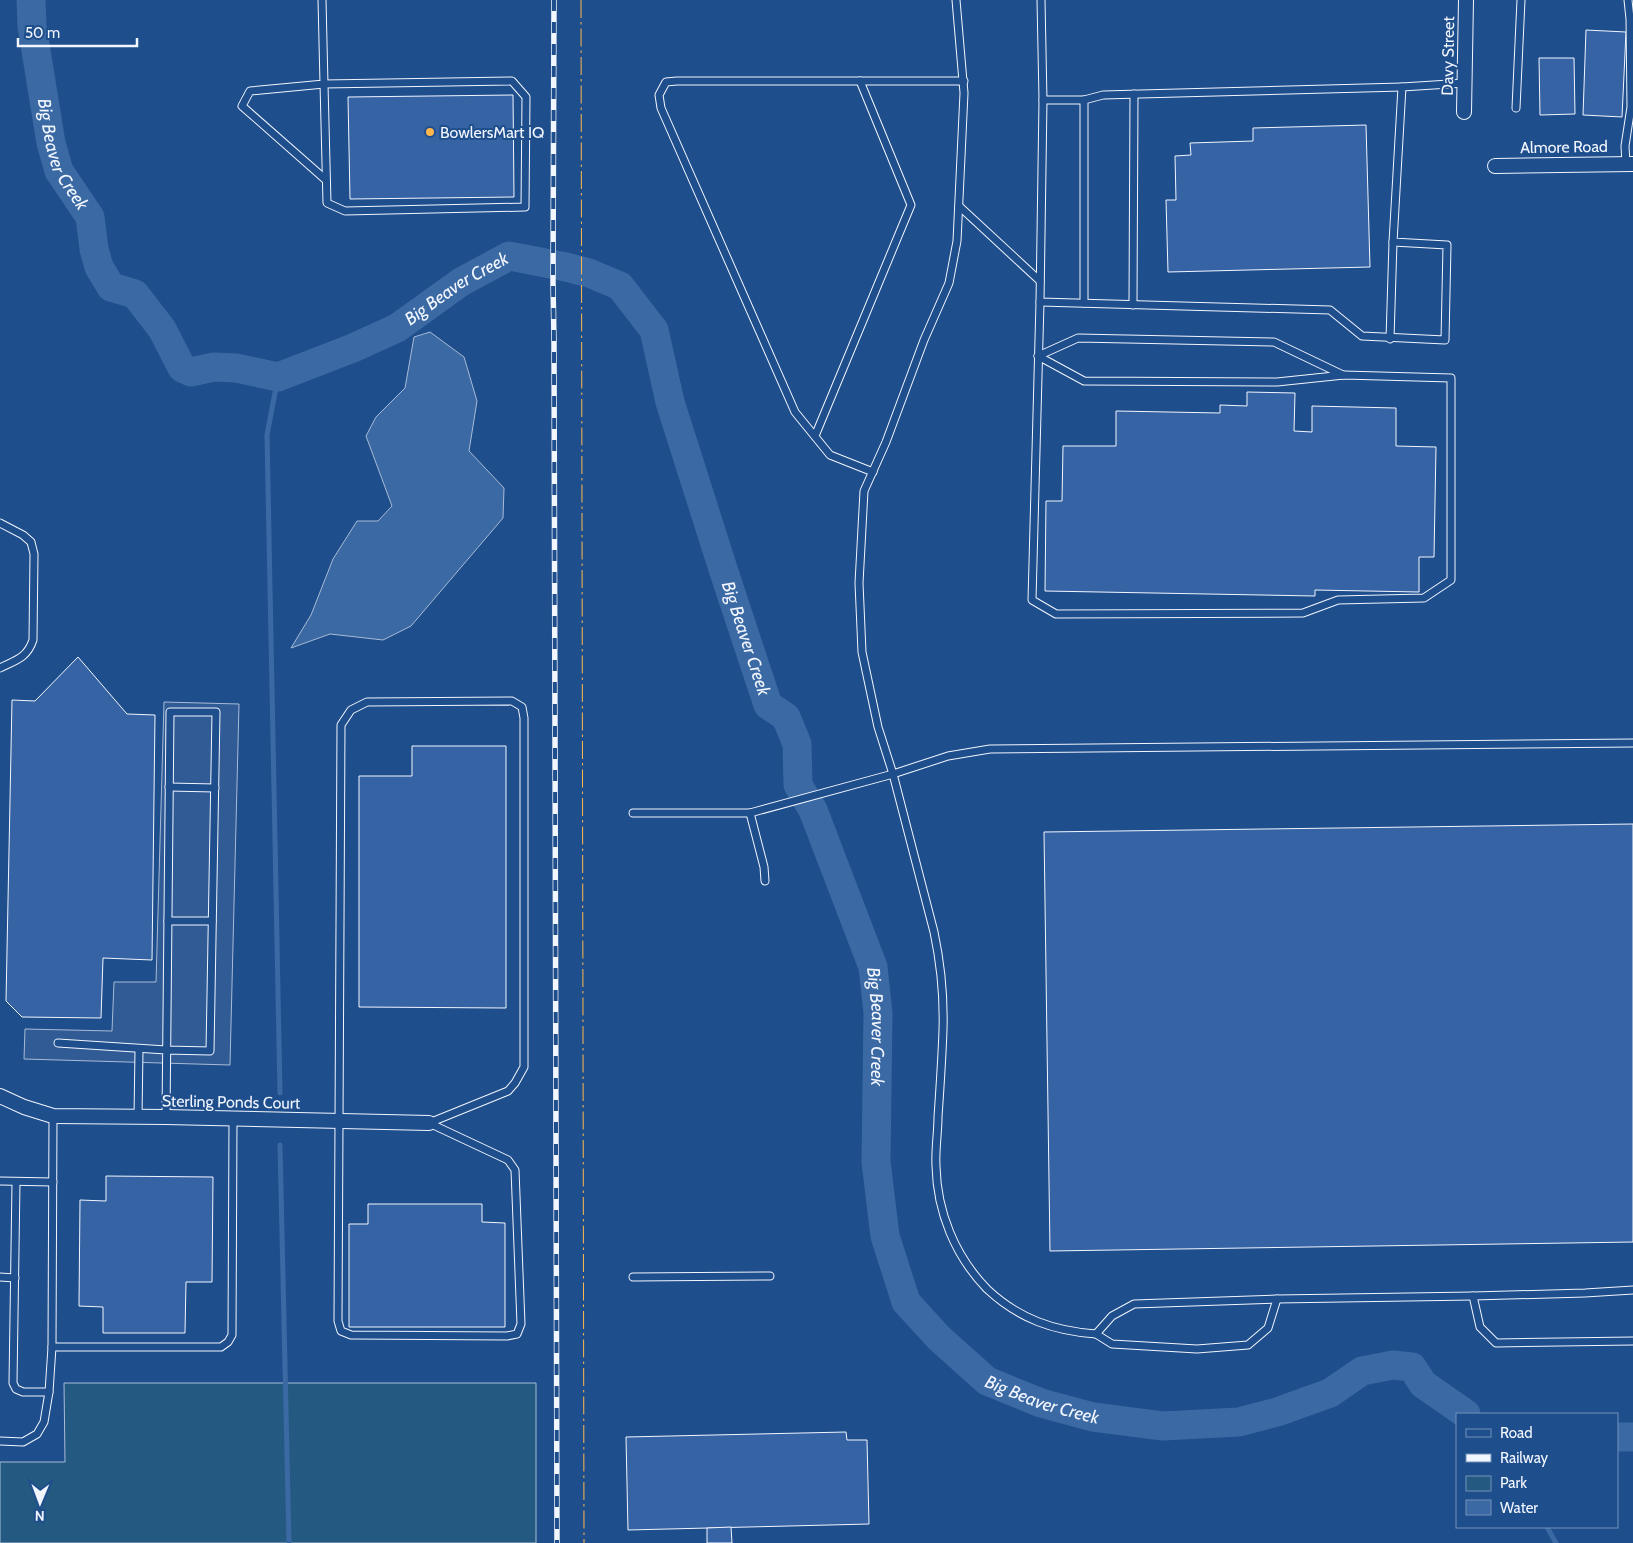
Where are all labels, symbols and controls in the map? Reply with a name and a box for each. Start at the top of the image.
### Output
scale bar [18,15,136,47]
street label: Davy Street [1438,15,1458,96]
text: 50 m [25,24,60,42]
water label: Big Beaver Creek [33,97,94,215]
place label: BowlersMart IQ [440,123,544,142]
marker: BowlersMart IQ [424,126,436,138]
street label: Almore Road [1520,137,1608,157]
water label: Big Beaver Creek [400,247,513,330]
water label: Big Beaver Creek [717,578,775,699]
water label: Big Beaver Creek [862,966,889,1087]
street label: Sterling Ponds Court [162,1091,301,1113]
water label: Big Beaver Creek [982,1370,1101,1429]
legend [1456,1413,1618,1528]
text: Road [1500,1424,1533,1442]
text: Railway [1500,1449,1549,1467]
text: Park [1500,1474,1527,1492]
north arrow [15,1478,65,1528]
text: Water [1500,1499,1538,1517]
text: N [35,1507,45,1525]

